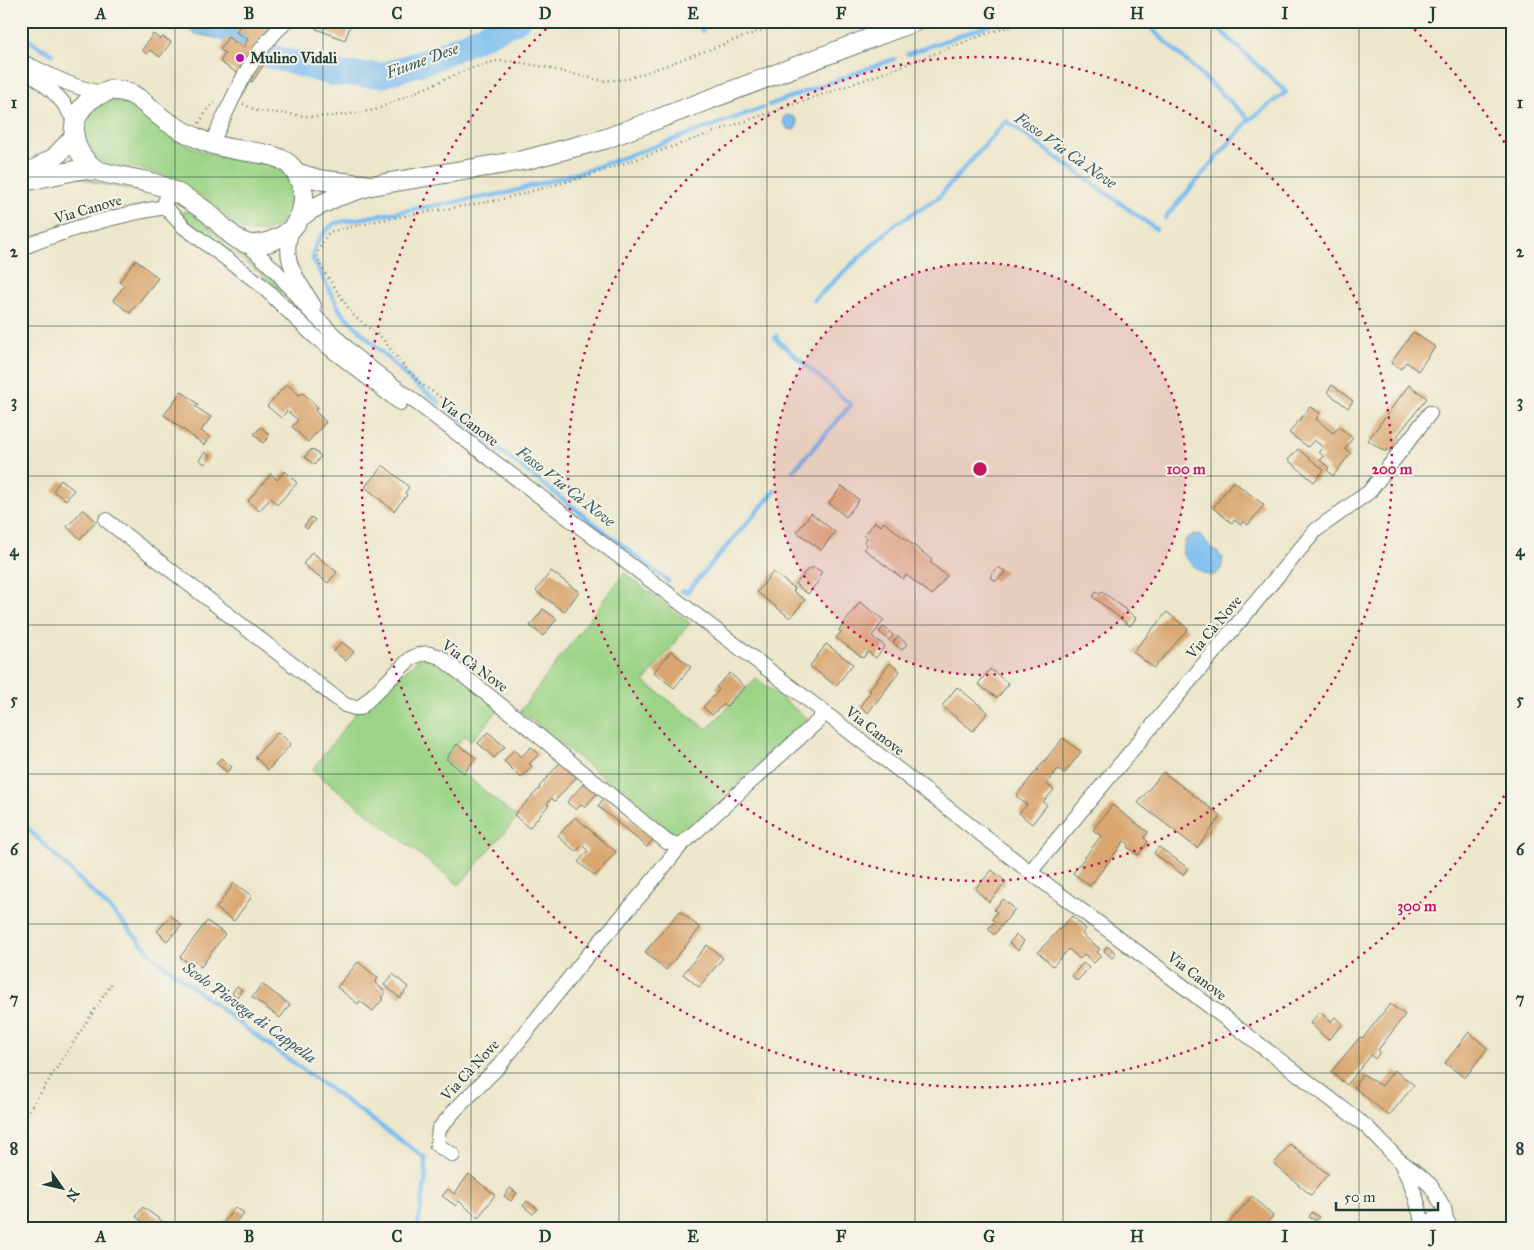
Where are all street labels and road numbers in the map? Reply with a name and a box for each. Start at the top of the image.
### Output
street label: Via Canove [51,191,124,228]
street label: Via Canove [435,393,502,450]
street label: Via Cà Nove [1182,592,1246,663]
street label: Via Cà Nove [438,635,512,696]
street label: Via Canove [841,702,908,760]
street label: Via Canove [1163,947,1230,1004]
street label: Via Cà Nove [436,1036,503,1105]

